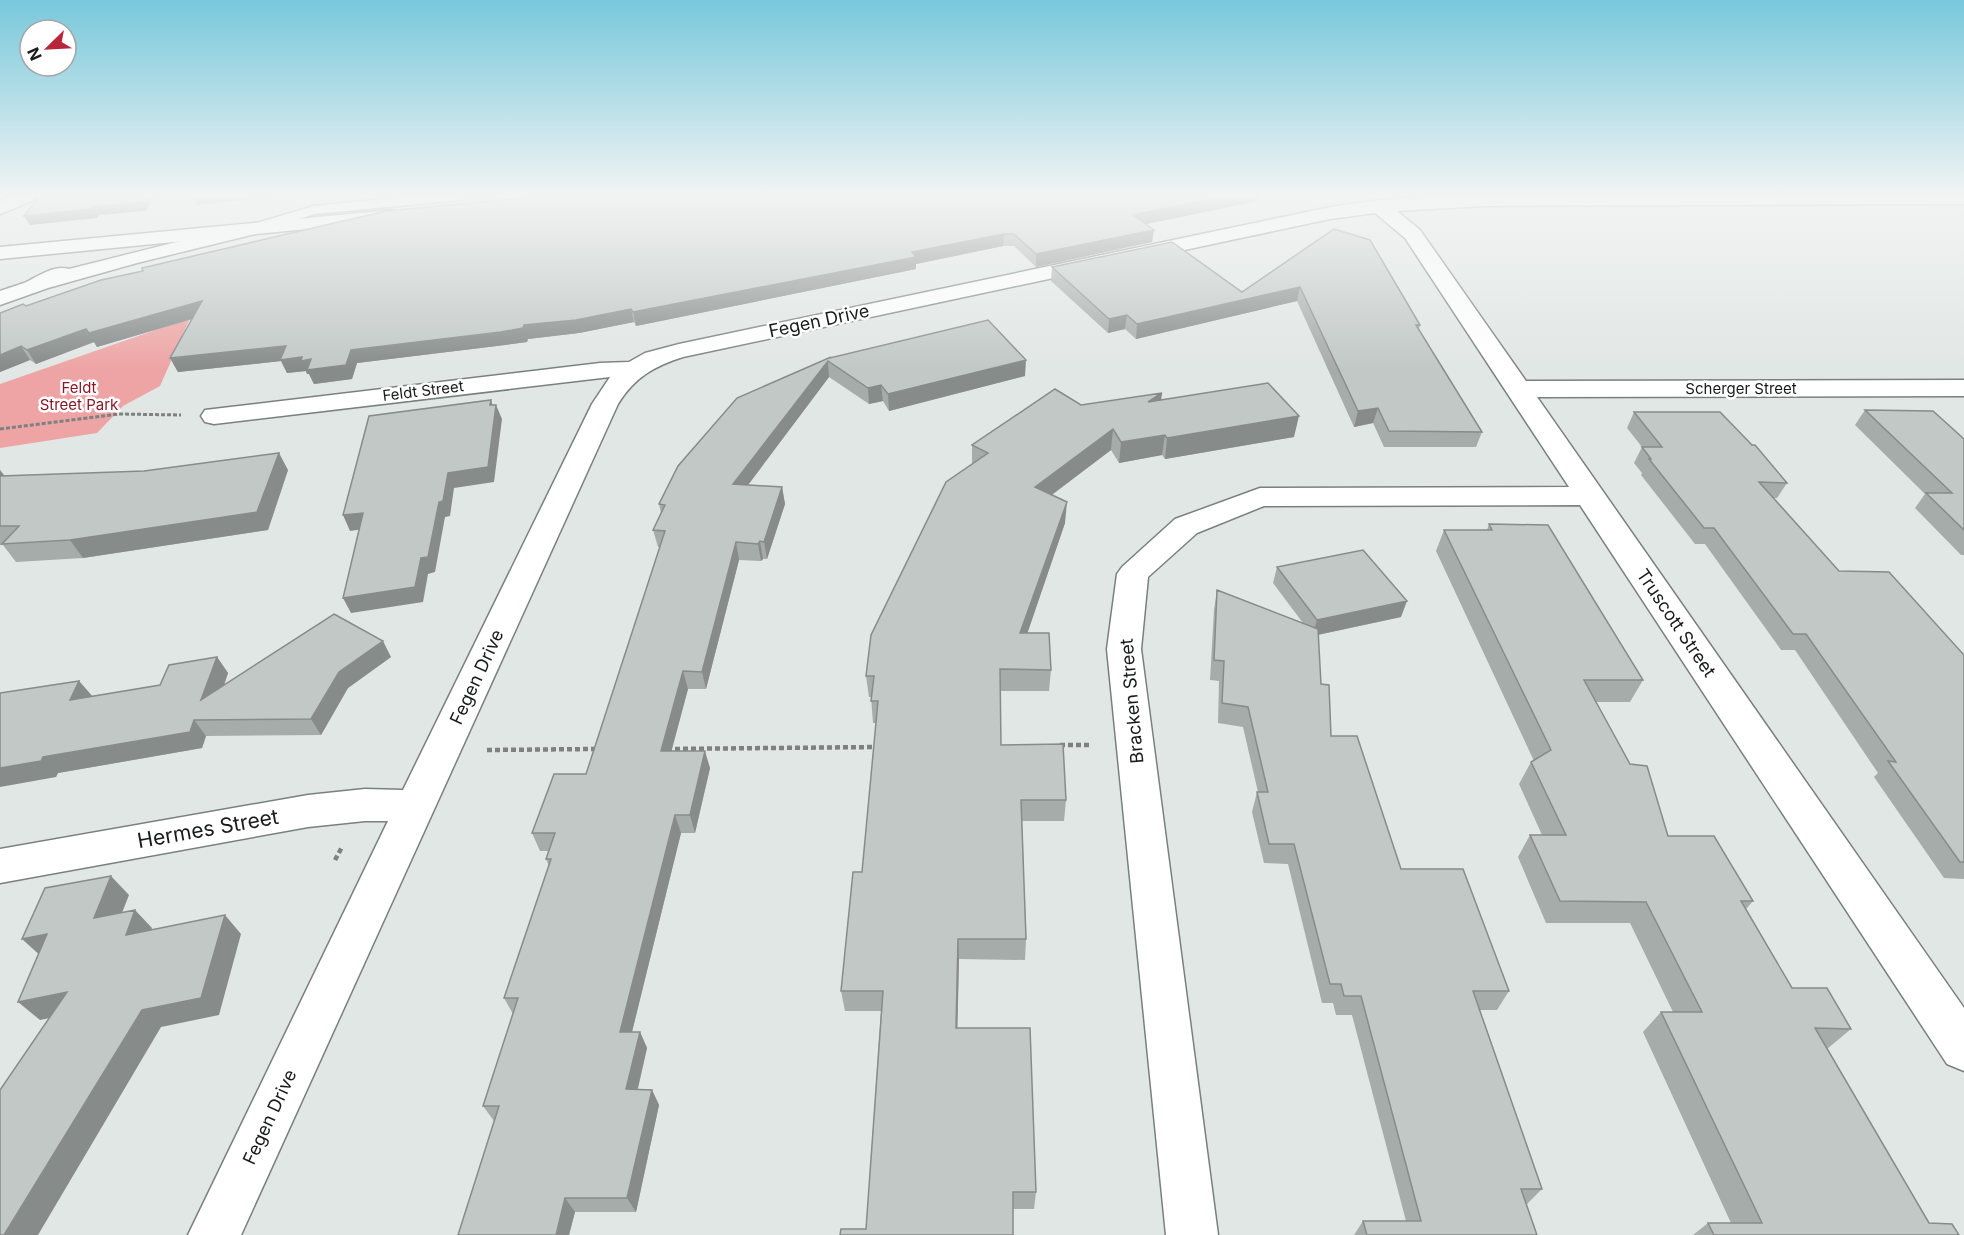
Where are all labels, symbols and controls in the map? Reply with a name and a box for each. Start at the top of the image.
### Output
north arrow [18,18,78,78]
text: N [23,44,46,64]
street label: Fegen Drive [767,300,871,341]
street label: Feldt Street [381,376,465,405]
park label: Feldt Street Park [40,378,119,414]
street label: Scherger Street [1685,379,1797,398]
street label: Truscott Street [1633,565,1720,681]
street label: Fegen Drive [445,626,508,728]
street label: Bracken Street [1116,638,1147,764]
street label: Hermes Street [135,804,281,853]
street label: Fegen Drive [238,1066,301,1168]

